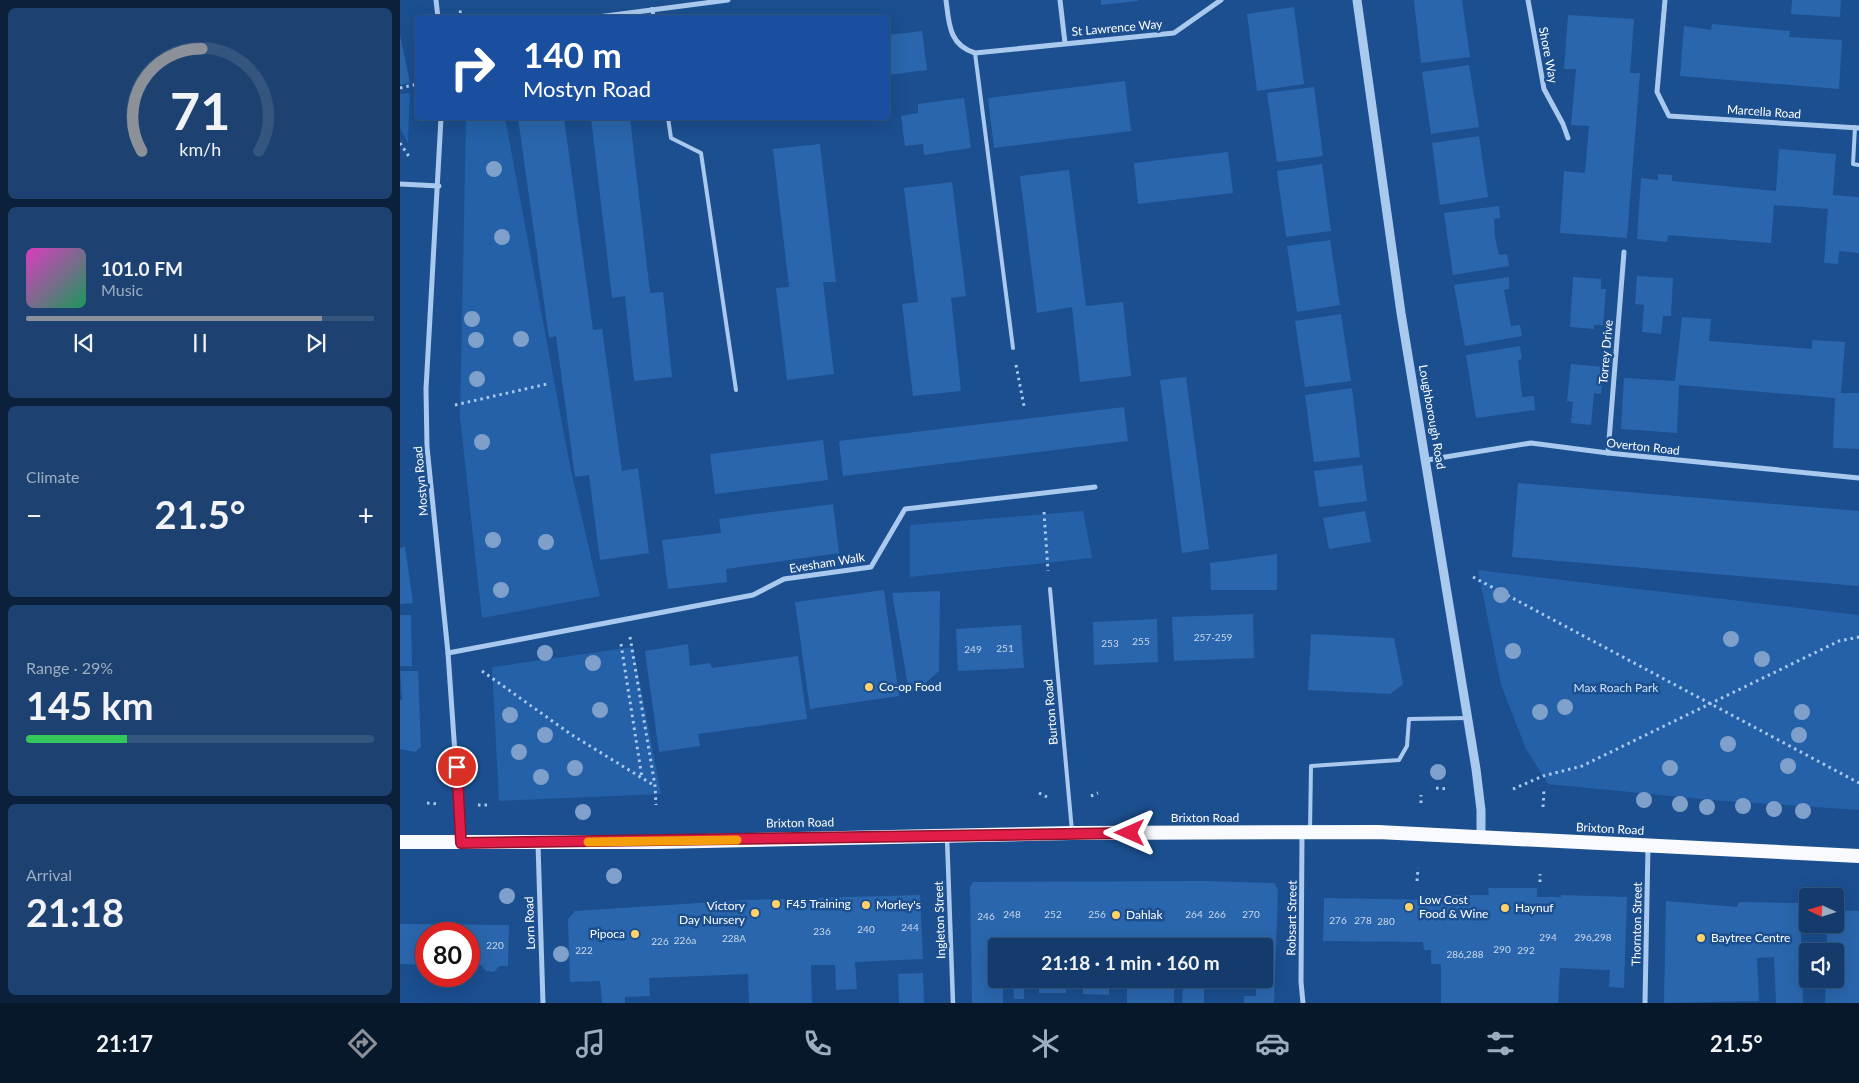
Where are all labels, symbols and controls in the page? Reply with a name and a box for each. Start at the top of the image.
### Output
street label: St Lawrence Way [1071,16,1164,39]
street label: Shore Way [1536,25,1561,85]
text: 140 m [523,33,622,75]
icon: right [440,35,505,100]
text: Mostyn Road [523,75,651,102]
text: 71 [170,79,230,141]
street label: Marcella Road [1726,101,1802,122]
text: km/h [179,138,221,160]
text: 101.0 FM [101,257,183,280]
text: Music [101,280,143,299]
street label: Torrey Drive [1595,319,1616,385]
icon: previous [70,329,98,357]
icon: pause [186,329,214,357]
icon: next [302,329,330,357]
street label: Loughborough Road [1416,363,1449,470]
street label: Overton Road [1606,435,1681,458]
street label: Mostyn Road [410,446,431,516]
text: Climate [26,467,79,486]
text: 21.5° [155,491,245,537]
text: − [26,498,42,532]
text: + [358,498,374,532]
street label: Evesham Walk [788,549,867,576]
house number: 257-259 [1194,631,1232,643]
house number: 255 [1132,635,1150,647]
house number: 253 [1101,637,1119,649]
house number: 251 [996,642,1014,654]
house number: 249 [964,643,982,655]
text: Range · 29% [26,658,113,677]
street label: Burton Road [1040,678,1061,746]
place label: Co-op Food [879,679,941,694]
park label: Max Roach Park [1574,680,1659,695]
marker: Co-op Food [863,681,875,693]
text: 145 km [26,682,154,728]
pin [436,746,478,788]
icon: arrive [443,753,471,781]
position arrow [1103,806,1155,858]
street label: Brixton Road [1171,810,1239,825]
street label: Brixton Road [766,814,834,831]
street label: Brixton Road [1576,819,1645,838]
text: Arrival [26,865,72,884]
street label: Ingleton Street [931,880,948,959]
street label: Robsart Street [1283,880,1300,956]
street label: Thornton Street [1628,881,1645,966]
north arrow [1799,888,1844,932]
map controls [1799,888,1844,988]
text: 21:18 [26,889,124,935]
place label: Low Cost Food & Wine [1419,892,1488,921]
street label: Lorn Road [521,896,538,950]
place label: F45 Training [786,896,851,911]
place label: Morley's [876,897,921,912]
place label: Victory Day Nursery [679,898,746,927]
marker: F45 Training [770,898,782,910]
marker: Morley's [860,899,872,911]
place label: Haynuf [1515,900,1554,915]
marker: Low Cost Food & Wine [1403,901,1415,913]
marker: Haynuf [1499,902,1511,914]
marker: Victory Day Nursery [749,907,761,919]
place label: Dahlak [1126,907,1163,922]
house number: 248 [1003,908,1021,920]
house number: 252 [1044,908,1062,920]
house number: 256 [1088,908,1106,920]
house number: 264 [1185,908,1203,920]
house number: 266 [1208,908,1226,920]
house number: 270 [1242,908,1260,920]
marker: Dahlak [1110,909,1122,921]
house number: 246 [977,910,995,922]
house number: 276 [1329,914,1347,926]
house number: 278 [1354,914,1372,926]
house number: 280 [1377,915,1395,927]
house number: 244 [901,921,919,933]
speed limit sign: 80 [415,922,480,987]
house number: 240 [857,923,875,935]
house number: 236 [813,925,831,937]
place label: Pipoca [590,926,625,941]
marker: Pipoca [629,928,641,940]
place label: Baytree Centre [1711,930,1790,945]
house number: 294 [1539,931,1557,943]
house number: 296,298 [1574,931,1612,943]
house number: 228A [722,932,746,944]
marker: Baytree Centre [1695,932,1707,944]
house number: 226a [674,934,696,946]
house number: 226 [651,935,669,947]
house number: 220 [486,939,504,951]
house number: 290 [1493,943,1511,955]
button: sound [1799,943,1844,988]
house number: 222 [575,944,593,956]
house number: 292 [1517,944,1535,956]
house number: 286,288 [1446,948,1484,960]
text: 21:18 · 1 min · 160 m [1041,951,1220,974]
icon: directions [345,1026,380,1061]
icon: music [573,1026,608,1061]
icon: phone [800,1026,835,1061]
icon: climate [1028,1026,1063,1061]
icon: car [1255,1026,1290,1061]
icon: filters [1483,1026,1518,1061]
text: 21:17 [96,1030,153,1057]
text: 21.5° [1710,1030,1763,1057]

